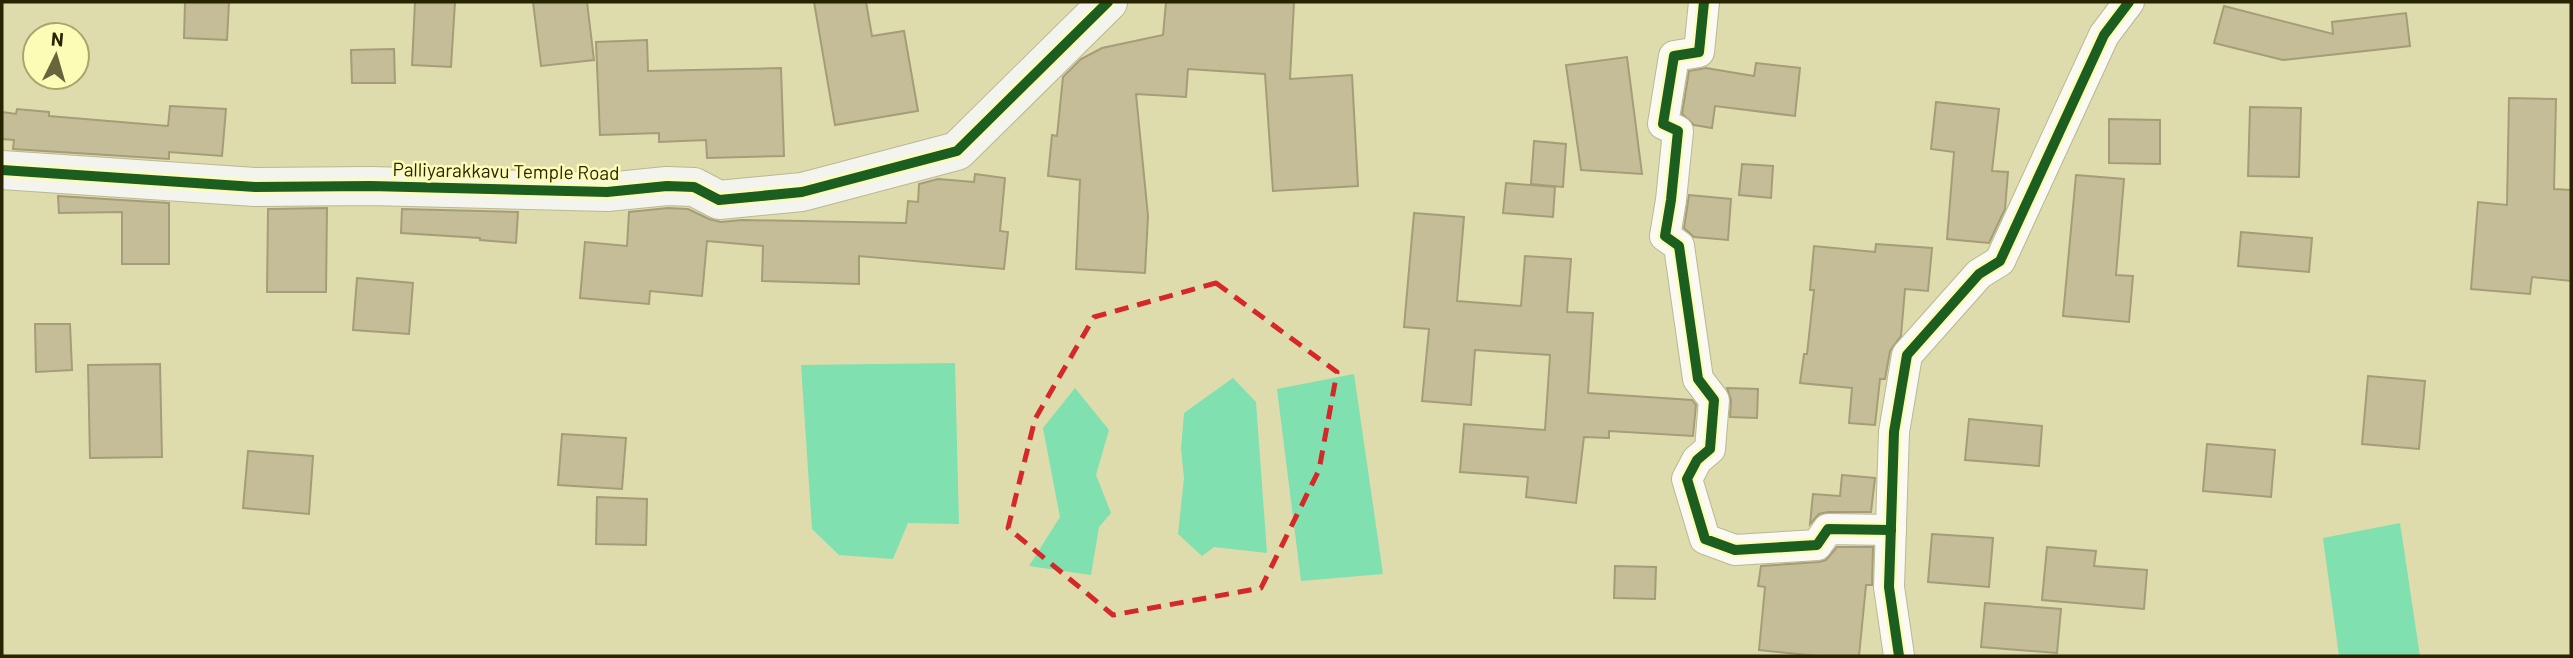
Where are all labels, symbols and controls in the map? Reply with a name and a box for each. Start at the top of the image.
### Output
north arrow [21,21,91,91]
text: N [50,27,65,51]
street label: Palliyarakkavu Temple Road [392,157,620,184]

